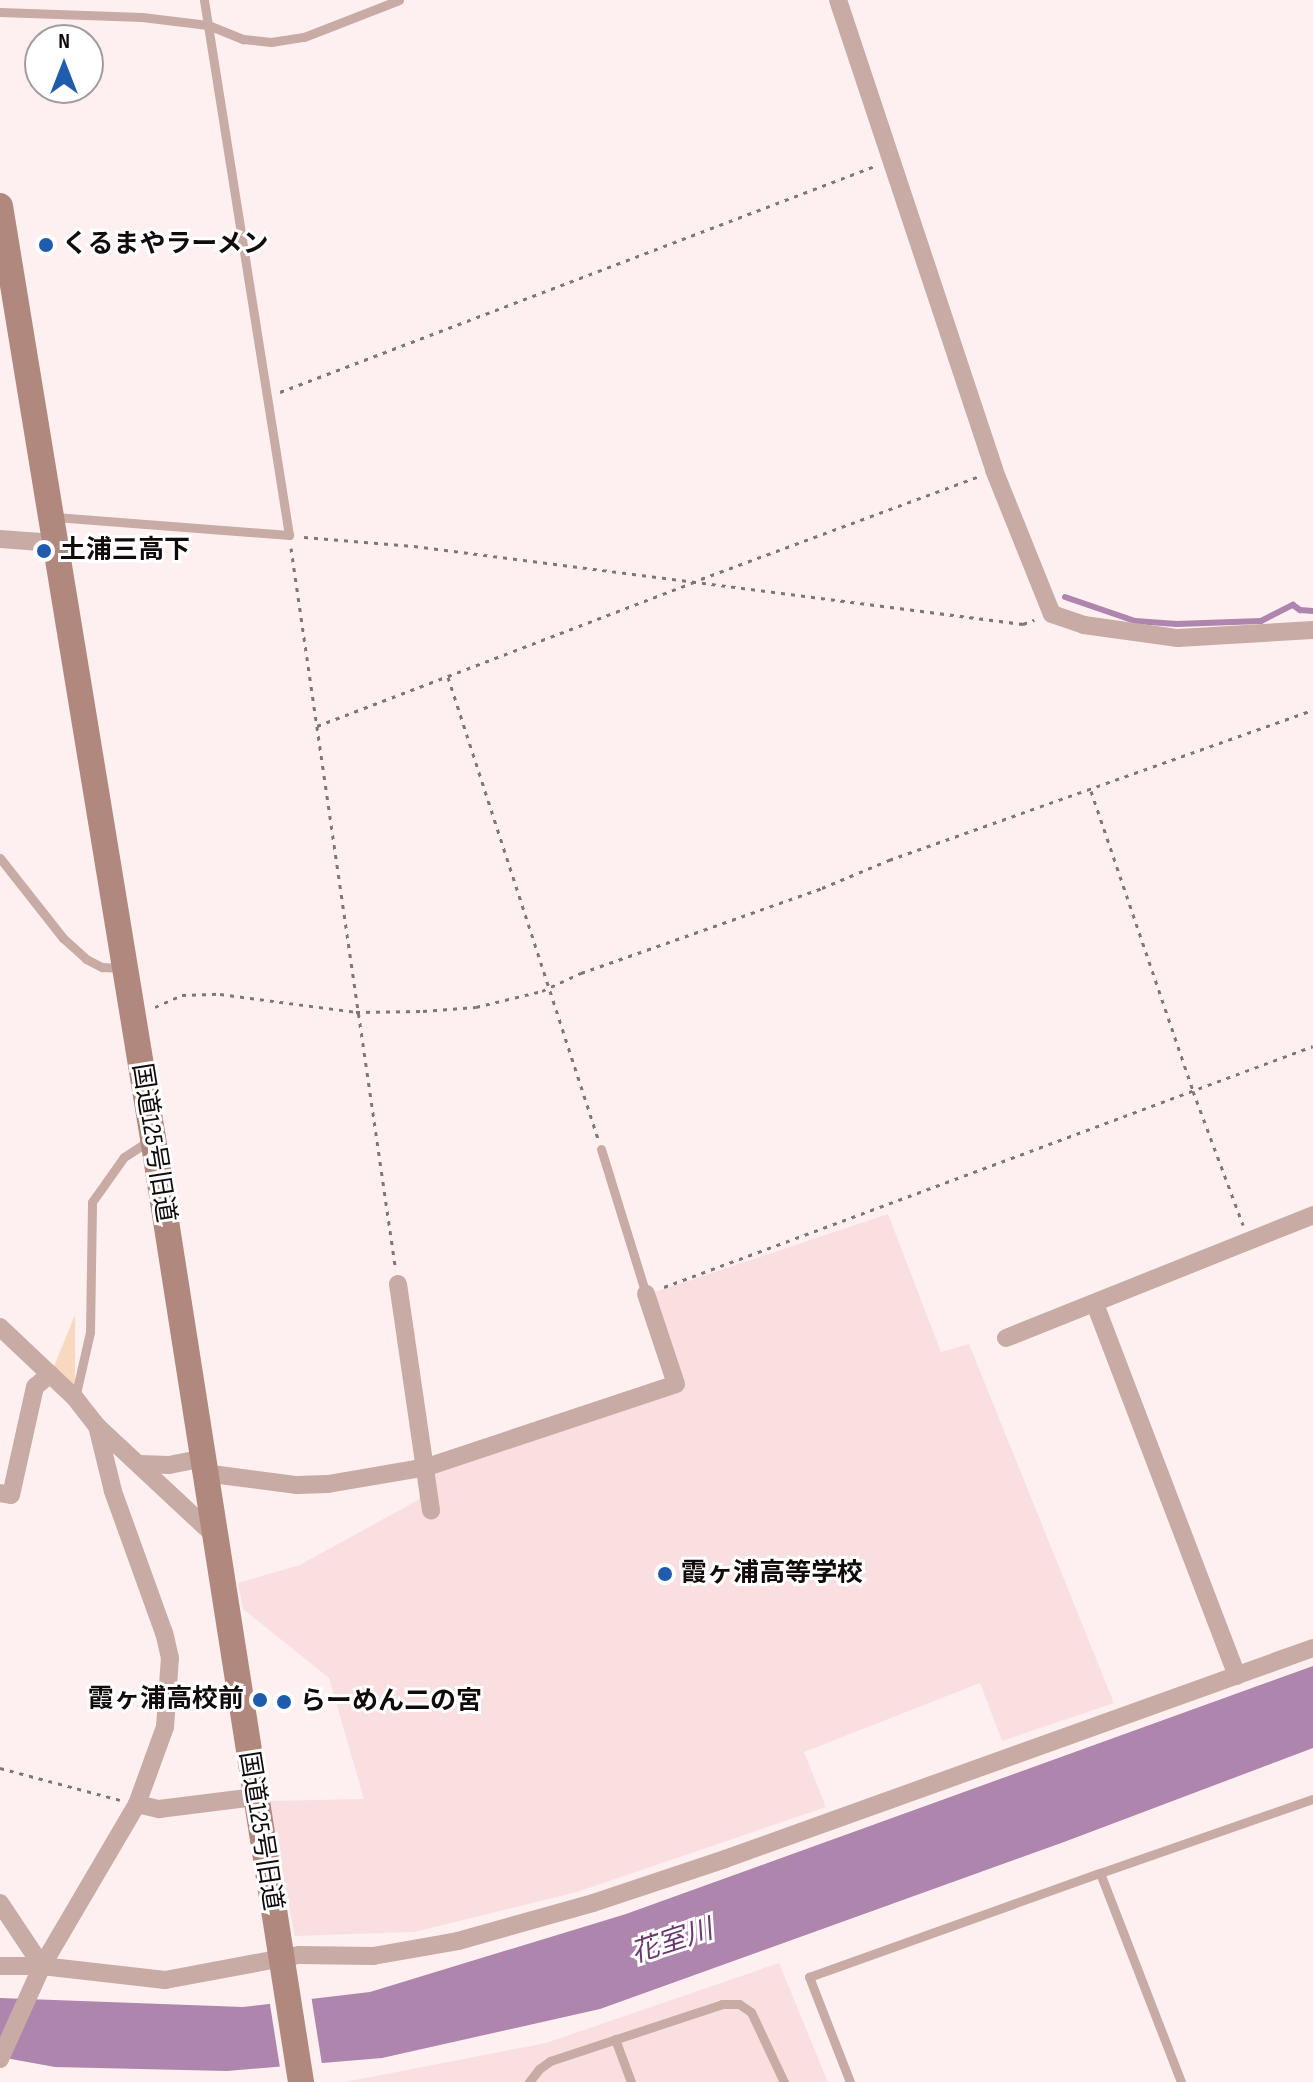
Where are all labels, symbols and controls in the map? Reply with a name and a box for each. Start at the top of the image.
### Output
north arrow [24,24,104,104]
text: N [58,28,70,55]
place label: くるまやラーメン [62,229,270,261]
marker: くるまやラーメン [37,236,55,254]
place label: 土浦三高下 [60,535,190,567]
marker: 土浦三高下 [35,542,53,560]
street label: 国道125号旧道 [125,1061,181,1225]
place label: 霞ヶ浦高等学校 [681,1558,863,1590]
marker: 霞ヶ浦高等学校 [656,1565,674,1583]
place label: 霞ヶ浦高校前 [88,1684,244,1716]
place label: らーめん二の宮 [300,1686,482,1718]
marker: 霞ヶ浦高校前 [251,1691,269,1709]
marker: らーめん二の宮 [275,1693,293,1711]
street label: 国道125号旧道 [232,1749,288,1913]
water label: 花室川 [627,1913,717,1971]

